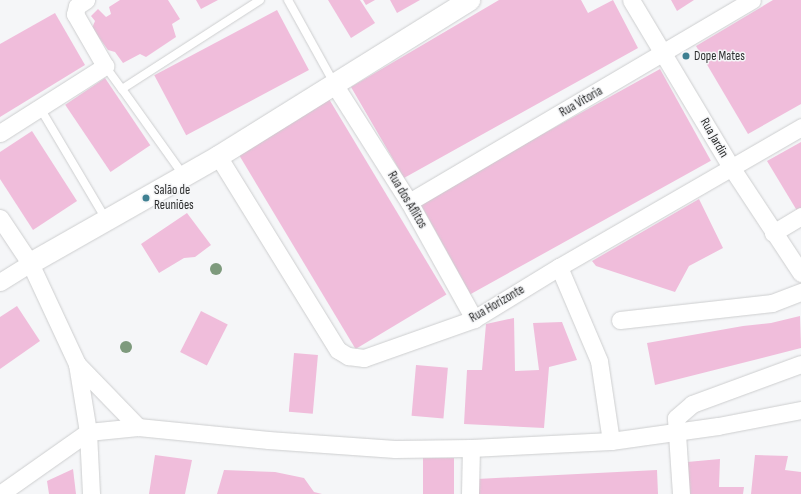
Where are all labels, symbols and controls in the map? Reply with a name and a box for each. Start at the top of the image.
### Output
place label: Dope Mates [694,48,745,64]
marker: Dope Mates [681,51,691,61]
street label: Rua Vitoria [557,83,605,121]
street label: Rua Jardin [696,115,732,161]
street label: Rua dos Aflitos [384,169,430,231]
place label: Salão de Reuniões [154,183,194,214]
marker: Salão de Reuniões [141,193,151,203]
street label: Rua Horizonte [467,282,527,326]

